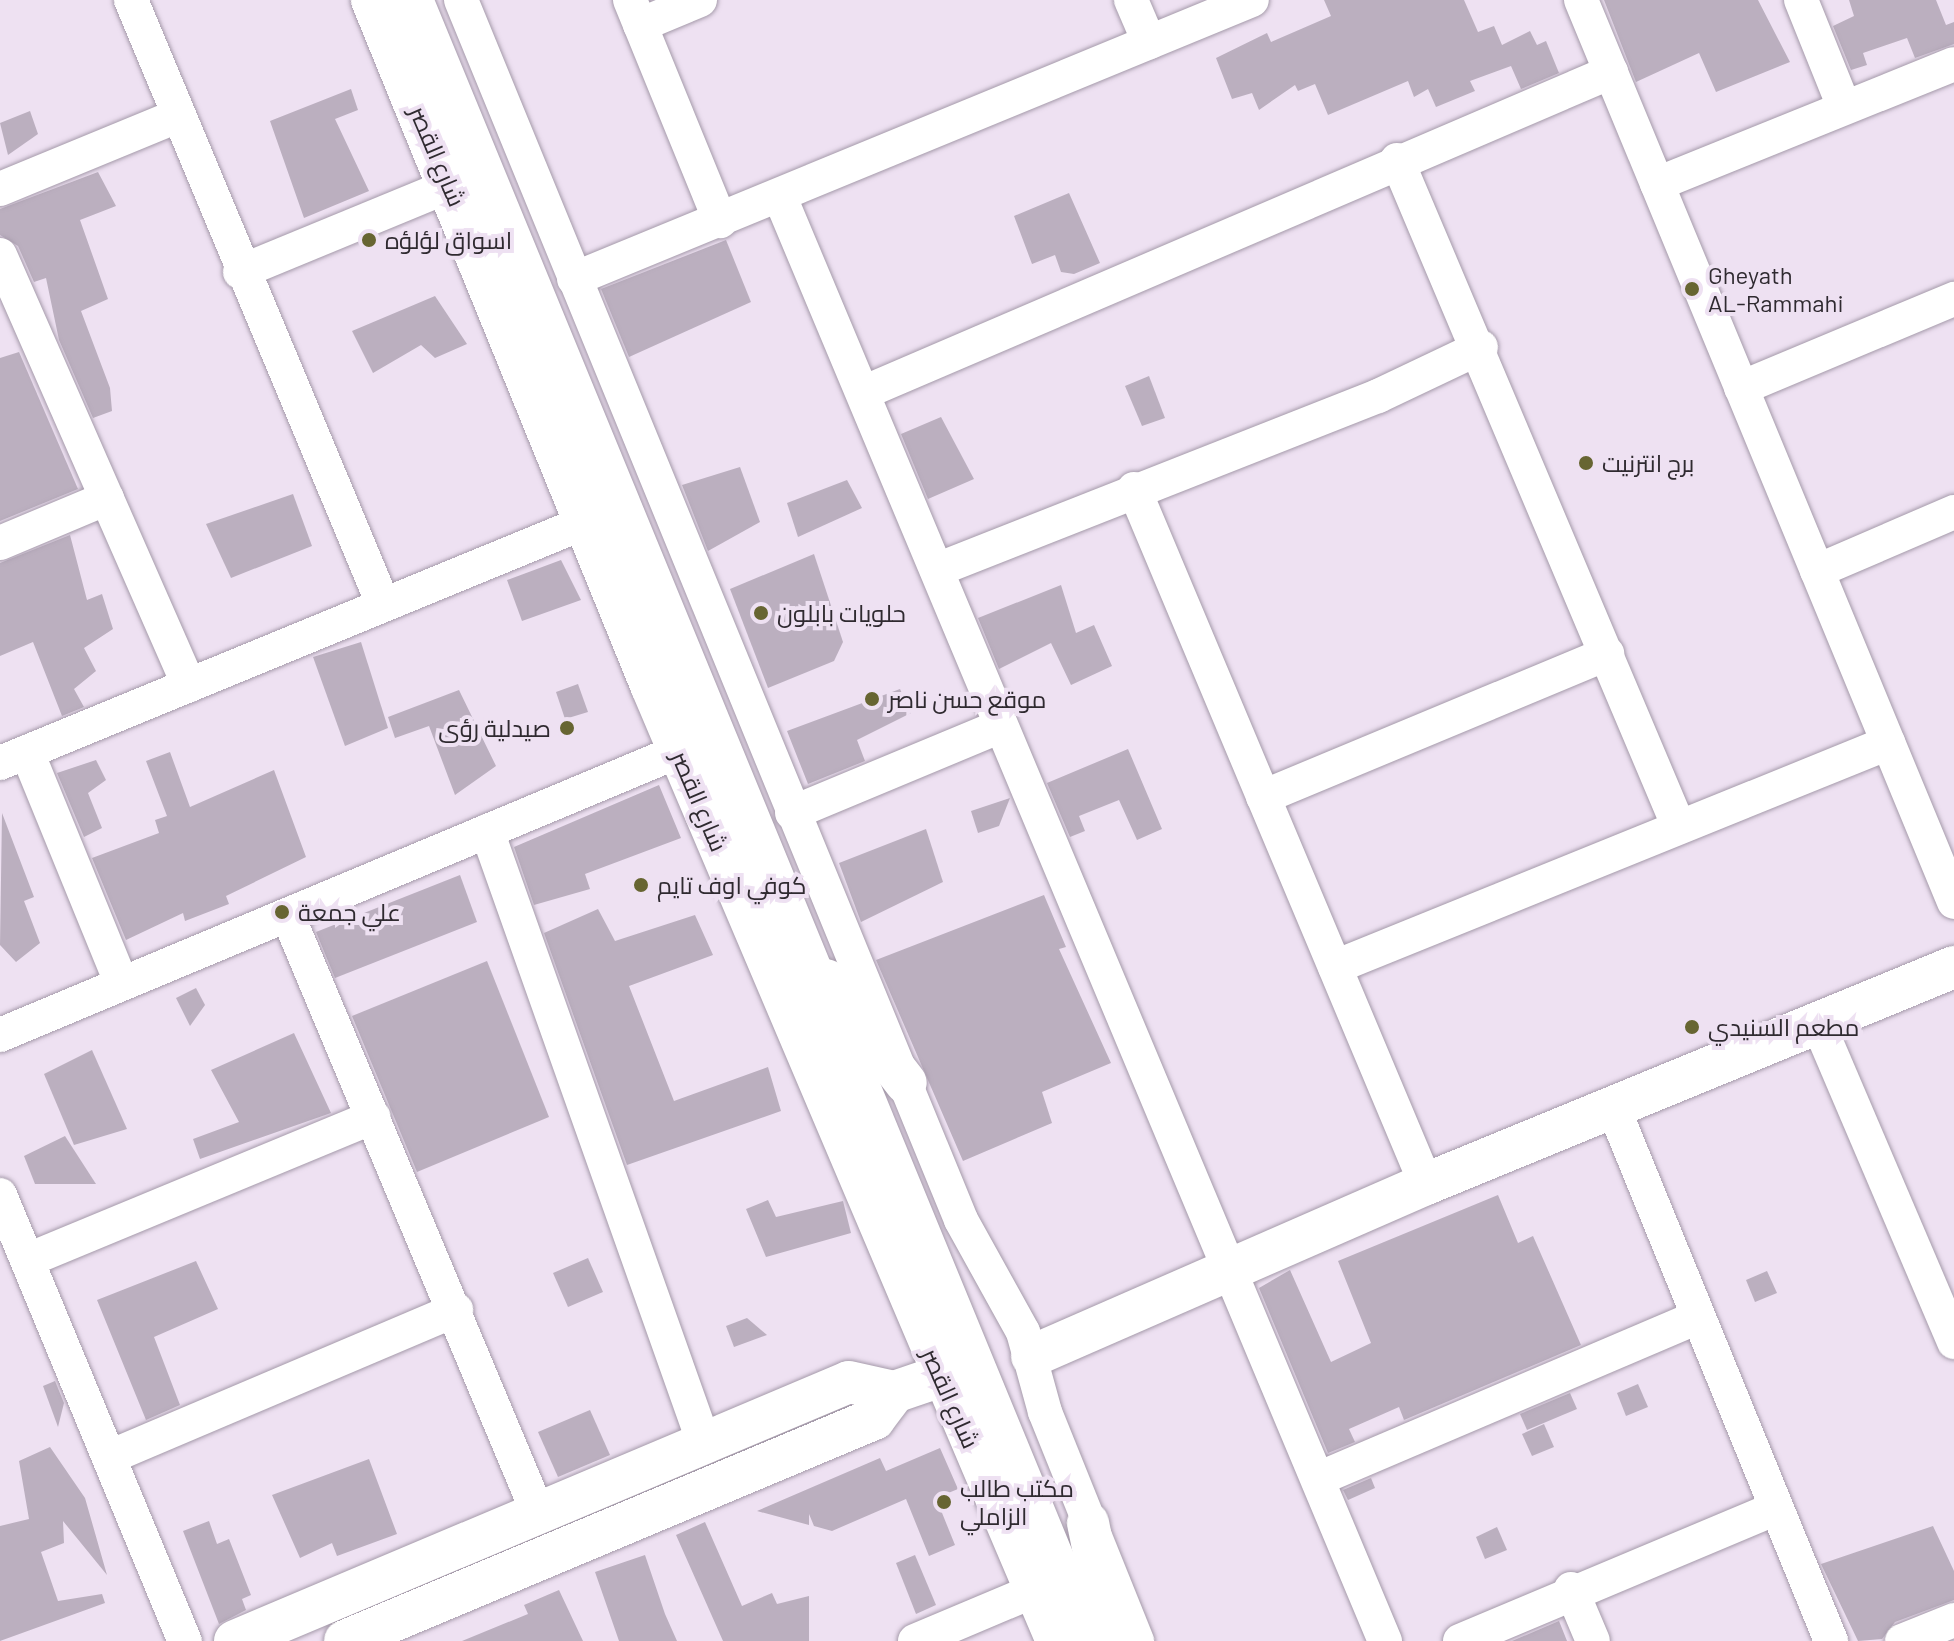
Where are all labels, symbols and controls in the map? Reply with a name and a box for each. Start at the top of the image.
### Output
street label: شارع القصر [404,101,472,211]
place label: اسواق لؤلؤه [385,226,512,254]
marker: اسواق لؤلؤه [360,231,378,249]
place label: Gheyath AL-Rammahi [1708,261,1844,317]
marker: Gheyath AL-Rammahi [1683,280,1701,298]
place label: برج انترنيت [1602,449,1695,477]
marker: برج انترنيت [1577,454,1595,472]
place label: حلويات بابلون [777,599,906,627]
marker: حلويات بابلون [752,604,770,622]
place label: موقع حسن ناصر [888,685,1046,713]
marker: موقع حسن ناصر [863,690,881,708]
place label: صيدلية رؤى [438,714,551,742]
marker: صيدلية رؤى [558,719,576,737]
street label: شارع القصر [666,746,734,856]
place label: كوفي اوف تايم [657,871,807,899]
marker: كوفي اوف تايم [632,876,650,894]
place label: علي جمعة [298,898,401,926]
marker: علي جمعة [273,903,291,921]
place label: مطعم السنيدي [1708,1013,1859,1041]
marker: مطعم السنيدي [1683,1018,1701,1036]
street label: شارع القصر [916,1343,986,1453]
place label: مكتب طالب الزاملي [960,1474,1074,1530]
marker: مكتب طالب الزاملي [935,1493,953,1511]

